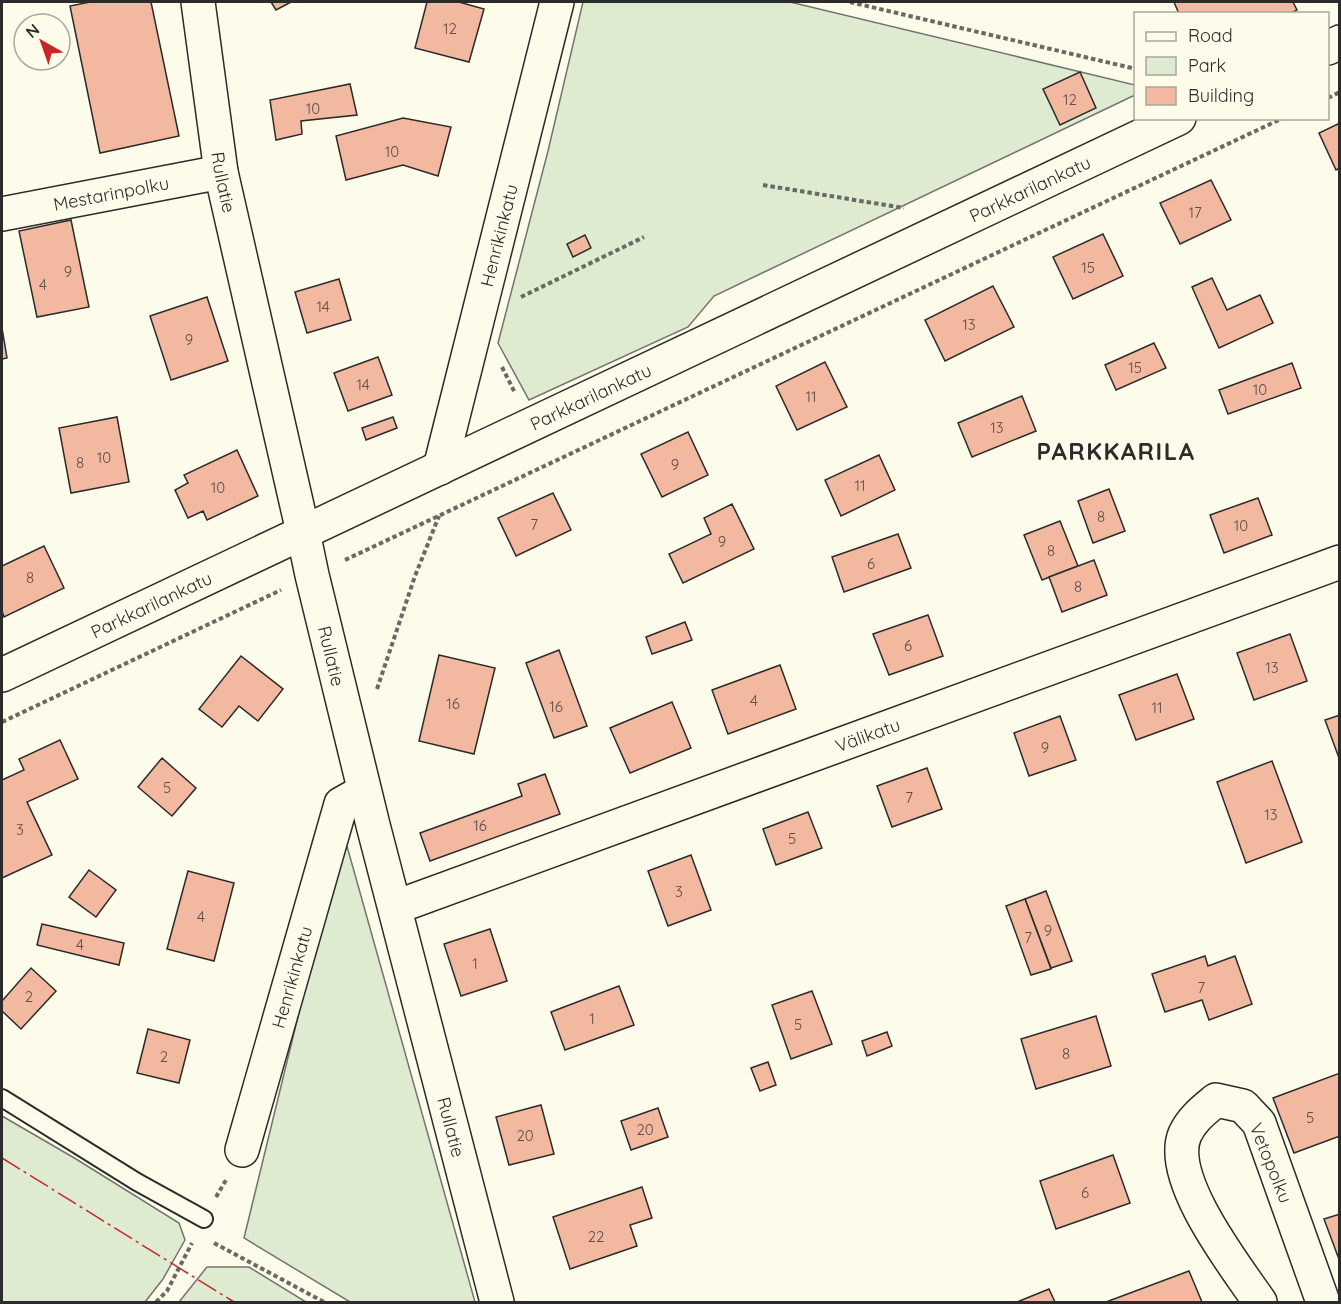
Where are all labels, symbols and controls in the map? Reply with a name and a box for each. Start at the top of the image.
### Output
north arrow [12,12,72,72]
legend [1134,12,1329,120]
text: N [21,19,43,42]
house number: 12 [443,19,457,38]
text: Road [1188,24,1233,47]
text: Park [1188,54,1226,77]
text: Building [1188,84,1254,107]
house number: 12 [1063,90,1077,109]
house number: 10 [306,99,320,118]
house number: 10 [385,142,399,161]
street label: Rullatie [207,150,241,215]
street label: Parkkarilankatu [965,150,1094,227]
street label: Mestarinpolku [51,171,171,215]
street label: Henrikinkatu [474,181,522,289]
house number: 17 [1188,203,1202,222]
house number: 15 [1081,258,1095,277]
house number: 9 [64,262,72,281]
house number: 4 [39,275,47,294]
house number: 14 [316,297,330,316]
house number: 13 [962,315,976,334]
house number: 9 [185,330,193,349]
street label: Parkkarilankatu [526,358,655,435]
house number: 15 [1128,358,1142,377]
house number: 14 [356,375,370,394]
house number: 10 [1253,380,1267,399]
house number: 11 [805,387,817,406]
house number: 13 [990,418,1004,437]
district label: PARKKARILA [1036,436,1196,466]
house number: 10 [97,448,111,467]
house number: 8 [76,453,84,472]
house number: 9 [671,455,679,474]
house number: 11 [854,476,866,495]
house number: 10 [211,478,225,497]
house number: 8 [1097,507,1105,526]
house number: 7 [530,515,538,534]
house number: 10 [1234,516,1248,535]
house number: 9 [718,532,726,551]
house number: 8 [1047,541,1055,560]
house number: 6 [867,554,875,573]
street label: Parkkarilankatu [87,566,216,643]
house number: 8 [26,568,34,587]
house number: 8 [1074,577,1082,596]
street label: Rullatie [313,623,350,689]
house number: 6 [904,636,912,655]
house number: 13 [1265,658,1279,677]
house number: 4 [750,691,758,710]
house number: 16 [446,694,460,713]
house number: 16 [549,697,563,716]
house number: 11 [1151,698,1163,717]
street label: Välikatu [832,712,903,757]
house number: 9 [1041,738,1049,757]
house number: 5 [163,778,171,797]
house number: 7 [905,788,913,807]
house number: 13 [1264,805,1278,824]
house number: 16 [473,816,487,835]
house number: 3 [16,820,24,839]
house number: 5 [788,829,796,848]
house number: 3 [675,882,683,901]
house number: 4 [197,907,205,926]
house number: 9 [1044,921,1052,940]
street label: Henrikinkatu [266,923,317,1031]
house number: 7 [1024,928,1032,947]
house number: 4 [76,935,84,954]
house number: 1 [472,954,478,973]
house number: 7 [1197,978,1205,997]
house number: 2 [25,987,33,1006]
house number: 1 [589,1009,595,1028]
house number: 5 [794,1015,802,1034]
house number: 8 [1062,1044,1070,1063]
house number: 2 [160,1047,168,1066]
street label: Rullatie [433,1094,470,1160]
house number: 5 [1306,1108,1314,1127]
house number: 20 [636,1120,654,1139]
street label: Vetopolku [1245,1120,1297,1206]
house number: 20 [516,1126,534,1145]
house number: 6 [1081,1183,1089,1202]
house number: 22 [588,1227,604,1246]

